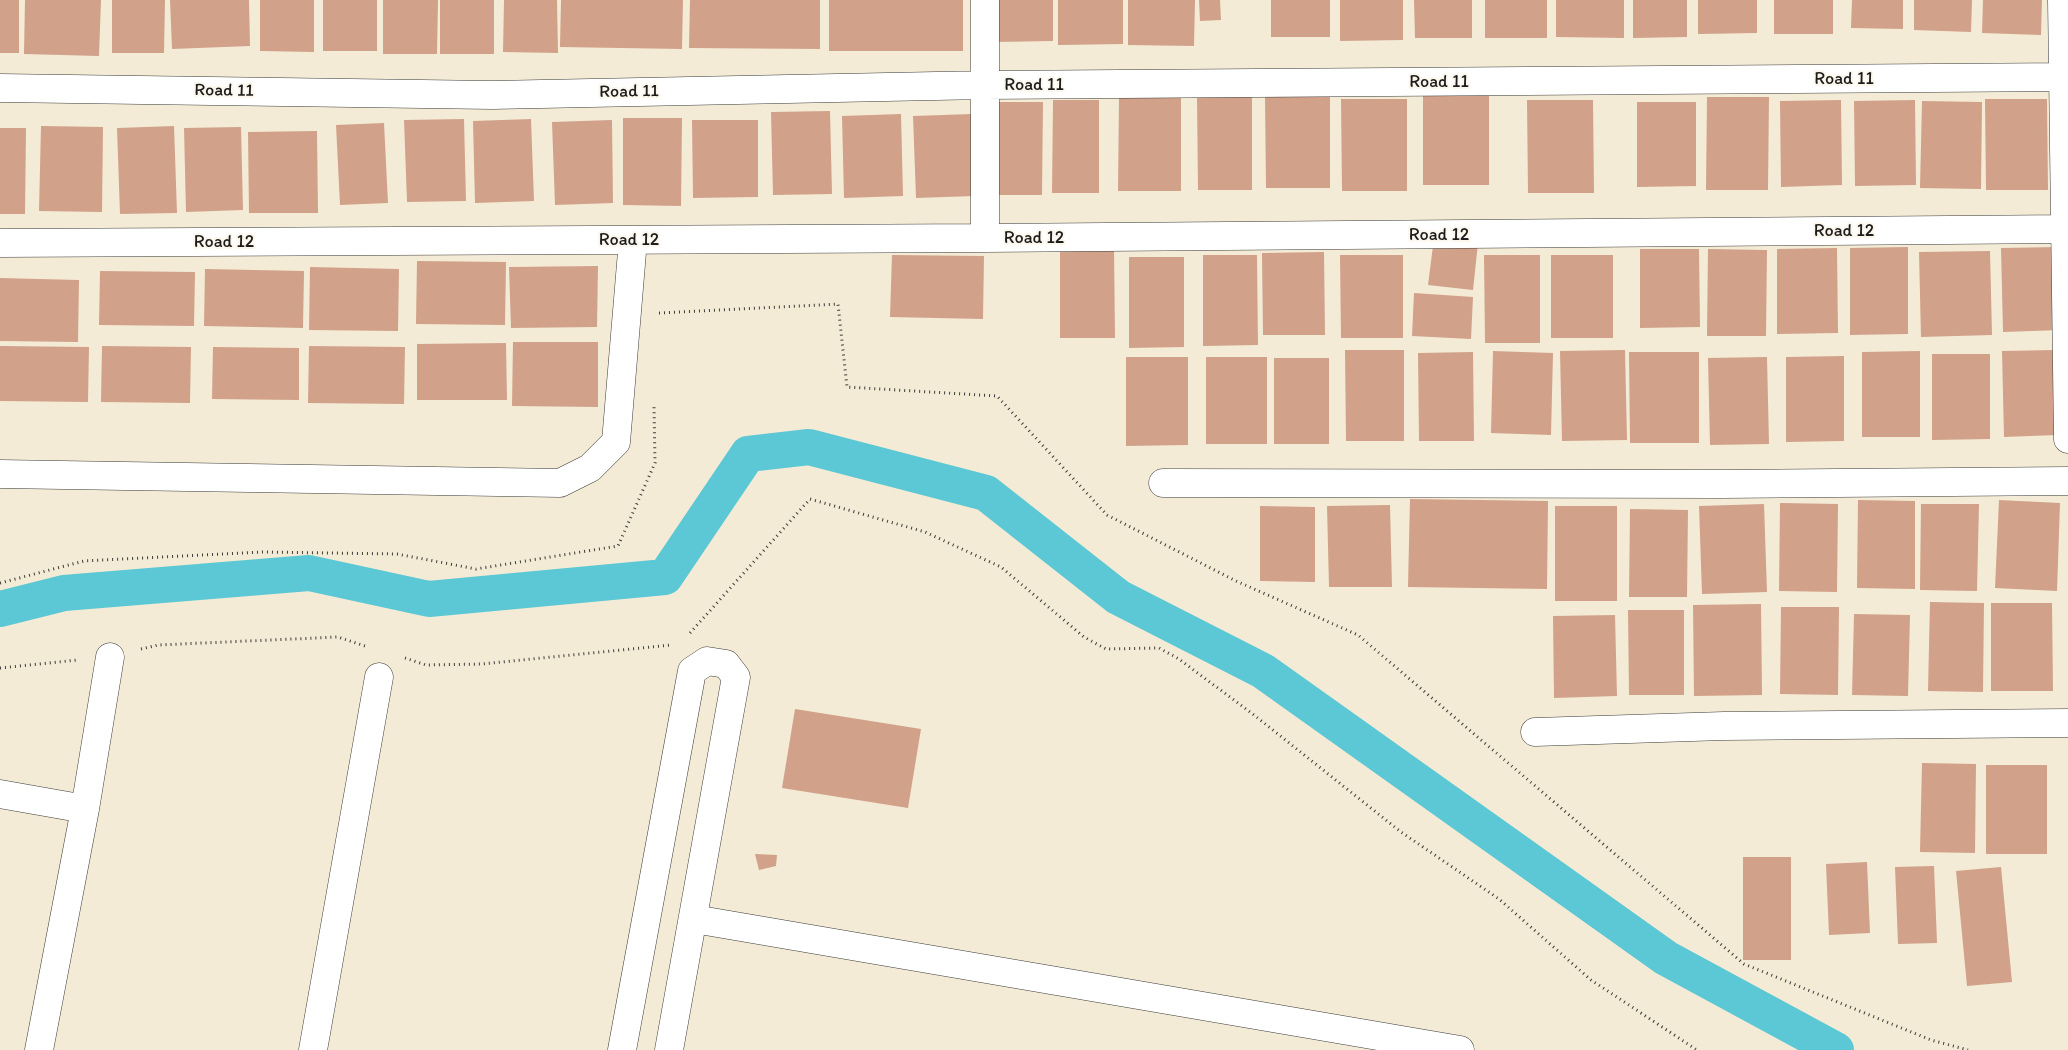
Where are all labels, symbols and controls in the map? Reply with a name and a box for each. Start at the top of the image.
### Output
street label: Road 11 [1814,68,1874,90]
street label: Road 11 [1409,71,1469,93]
street label: Road 11 [1004,74,1064,96]
street label: Road 11 [194,80,254,102]
street label: Road 11 [599,81,659,103]
street label: Road 12 [1814,220,1874,242]
street label: Road 12 [1409,224,1469,246]
street label: Road 12 [1004,227,1064,249]
street label: Road 12 [599,229,659,251]
street label: Road 12 [194,231,254,253]

